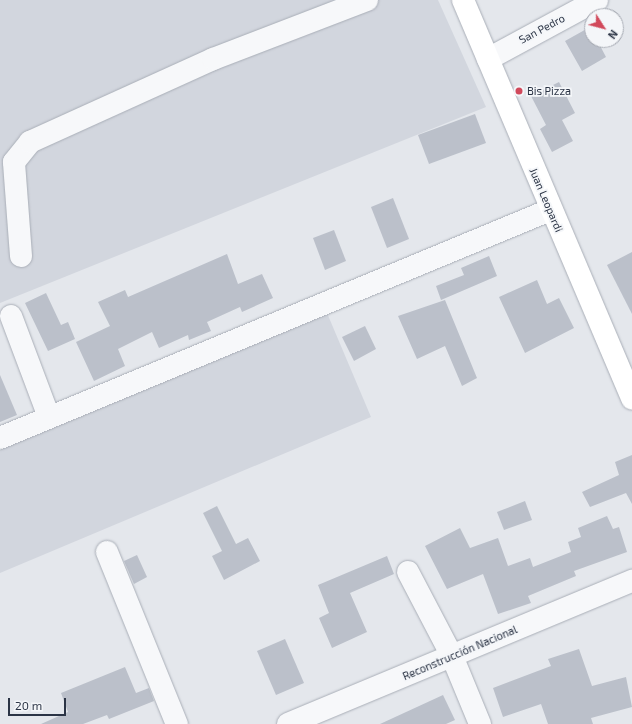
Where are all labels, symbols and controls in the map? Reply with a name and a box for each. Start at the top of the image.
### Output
north arrow [584,8,624,48]
street label: San Pedro [517,11,567,47]
text: N [606,28,621,42]
place label: Bis Pizza [527,84,571,98]
marker: Bis Pizza [514,86,524,96]
street label: Juan Leopardi [527,166,565,234]
street label: Reconstrucción Nacional [401,623,519,683]
scale bar [10,690,68,716]
text: 20 m [15,698,42,712]

